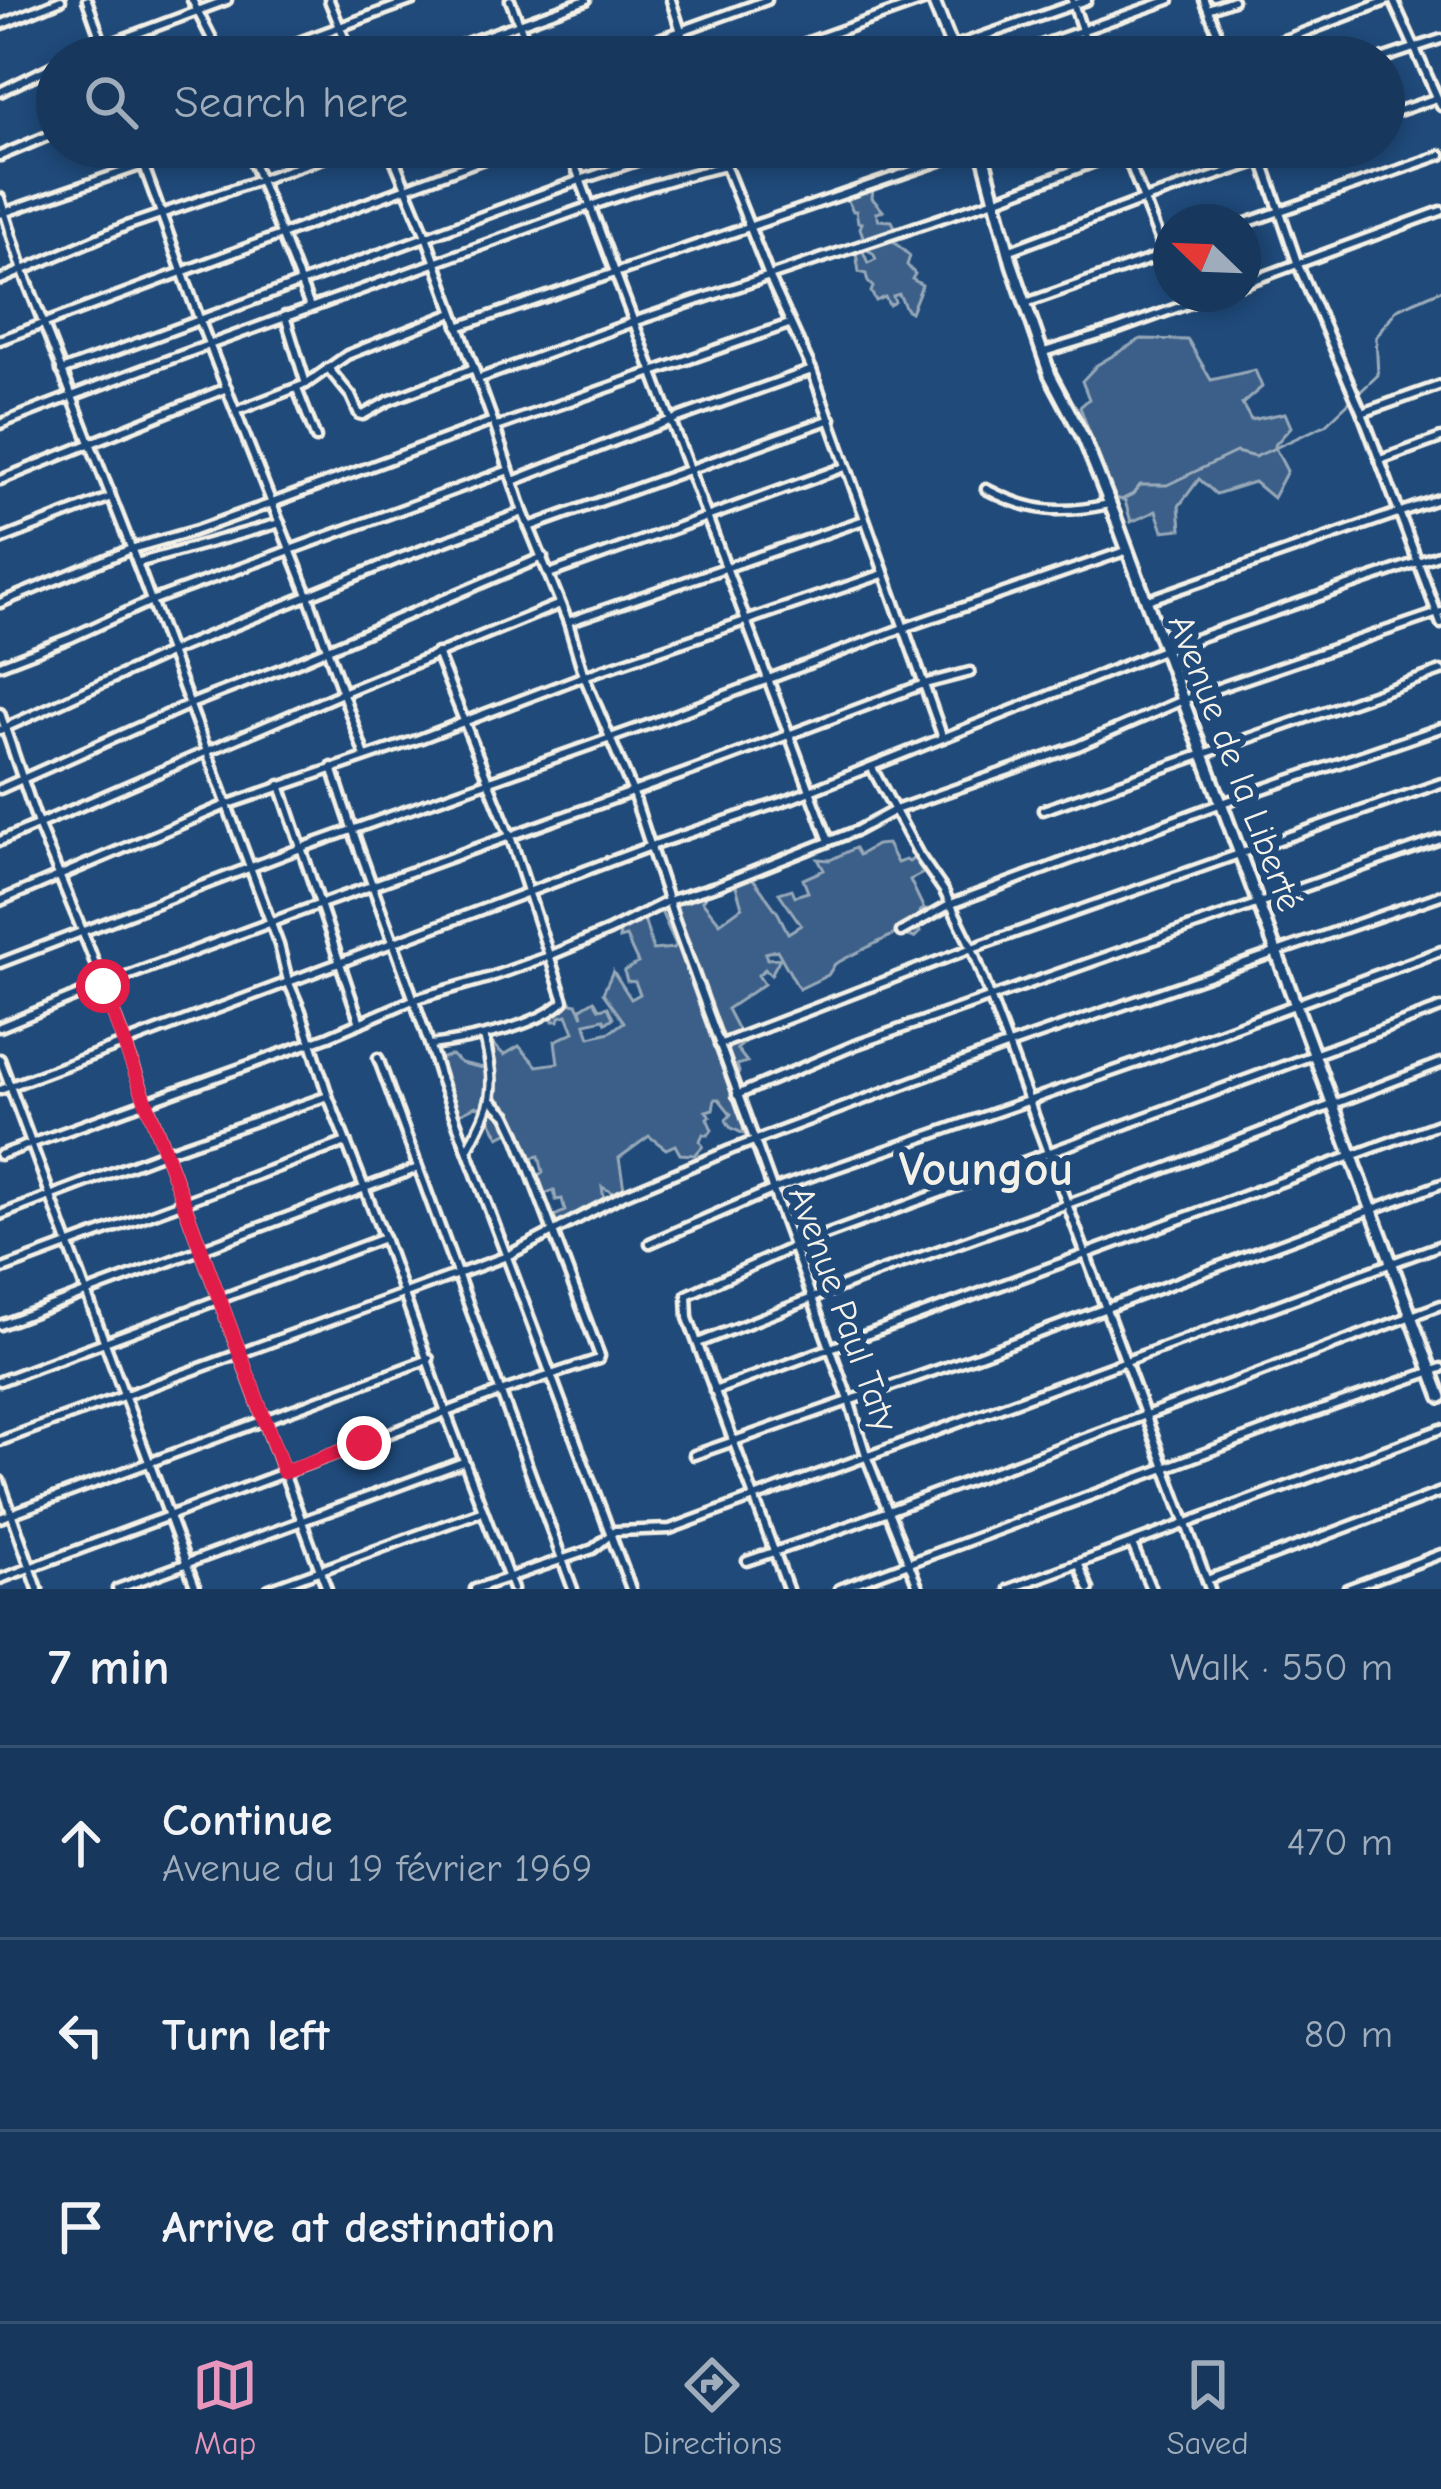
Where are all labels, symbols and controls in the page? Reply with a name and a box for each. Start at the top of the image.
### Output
search box [36,36,1405,168]
icon: search [78,69,144,135]
text: Search here [174,76,408,128]
north arrow [1153,204,1261,312]
street label: Avenue de la Liberté [1160,609,1310,917]
route start [76,959,130,1013]
district label: Voungou [899,1142,1073,1197]
street label: Avenue Paul Taty [780,1181,907,1438]
route end [337,1416,391,1470]
text: 7 min [48,1638,170,1697]
text: Walk · 550 m [1170,1645,1393,1690]
text: Continue [162,1794,332,1846]
icon: ahead [48,1810,114,1876]
text: 470 m [1287,1820,1393,1865]
text: Avenue du 19 février 1969 [162,1846,593,1891]
icon: left [48,2002,114,2068]
text: Turn left [162,2009,329,2061]
text: 80 m [1304,2012,1393,2057]
icon: arrive [48,2194,114,2260]
text: Arrive at destination [162,2201,555,2253]
tab: Map [192,2352,258,2462]
tab: Directions [643,2352,782,2462]
tab: Saved [1166,2352,1249,2462]

